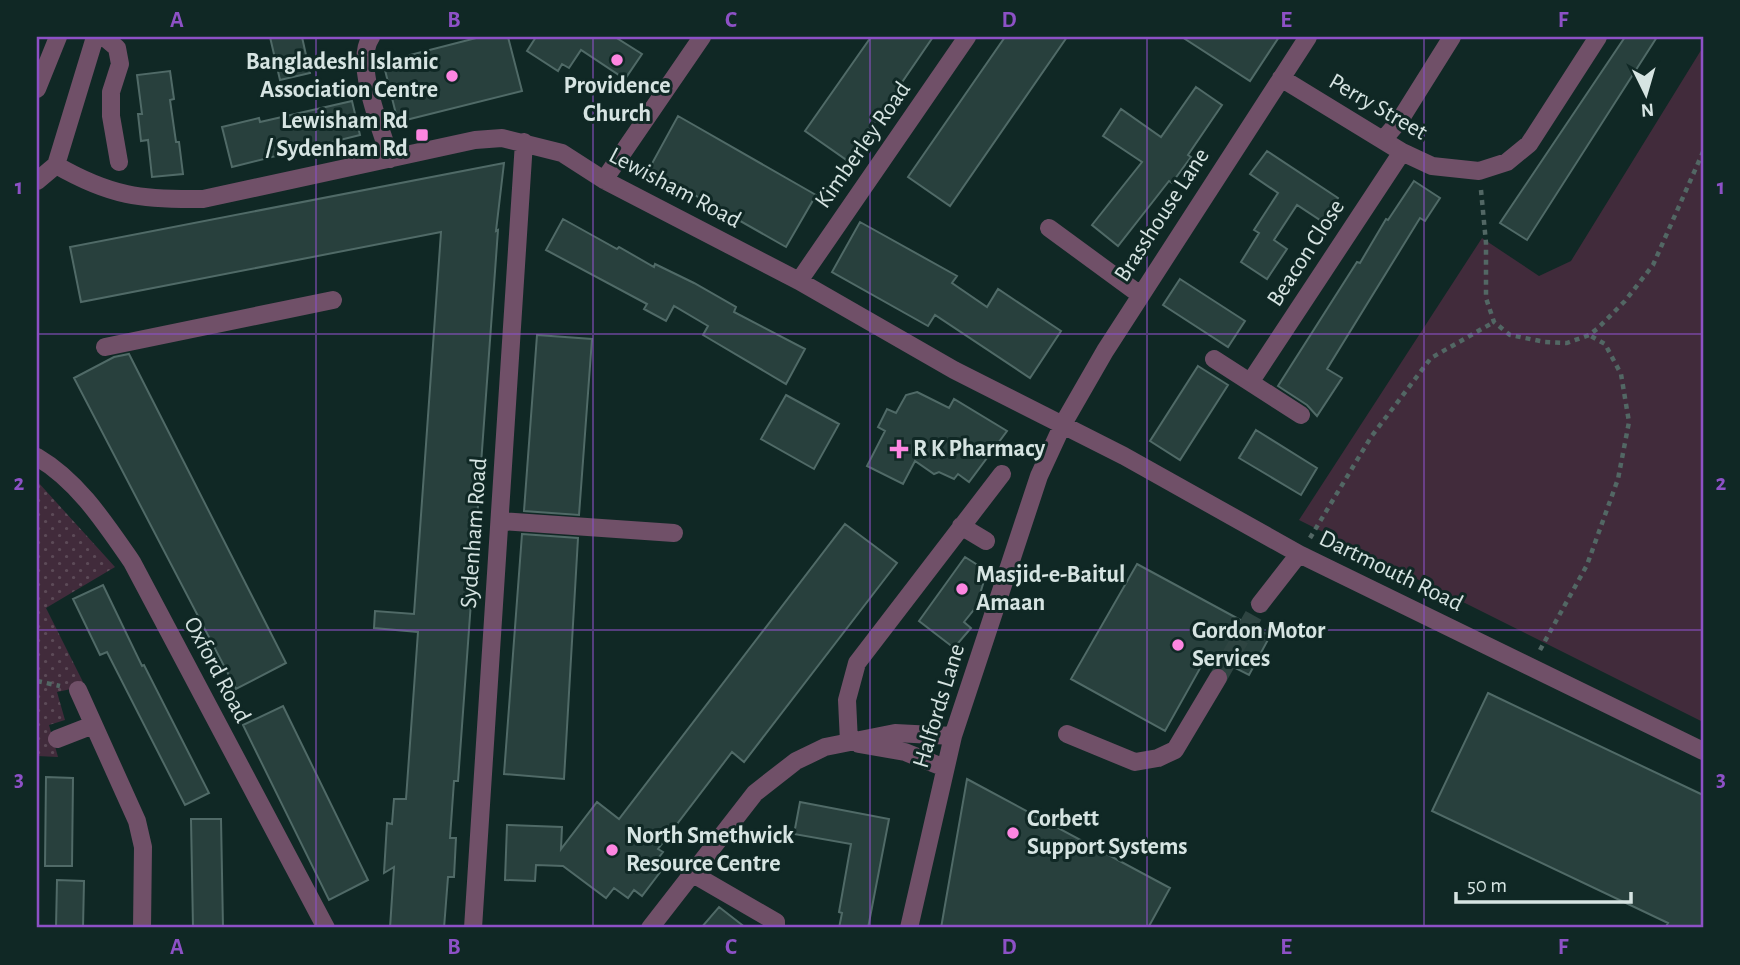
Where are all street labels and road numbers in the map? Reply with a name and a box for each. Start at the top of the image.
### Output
street label: Perry Street [1325,69,1432,145]
street label: Kimberley Road [811,77,915,213]
street label: Lewisham Road [605,143,745,233]
street label: Brasshouse Lane [1110,144,1214,286]
street label: Beacon Close [1263,195,1349,311]
street label: Sydenham Road [457,457,491,609]
street label: Dartmouth Road [1315,526,1467,616]
street label: Oxford Road [179,613,255,727]
street label: Halfords Lane [909,641,969,771]

